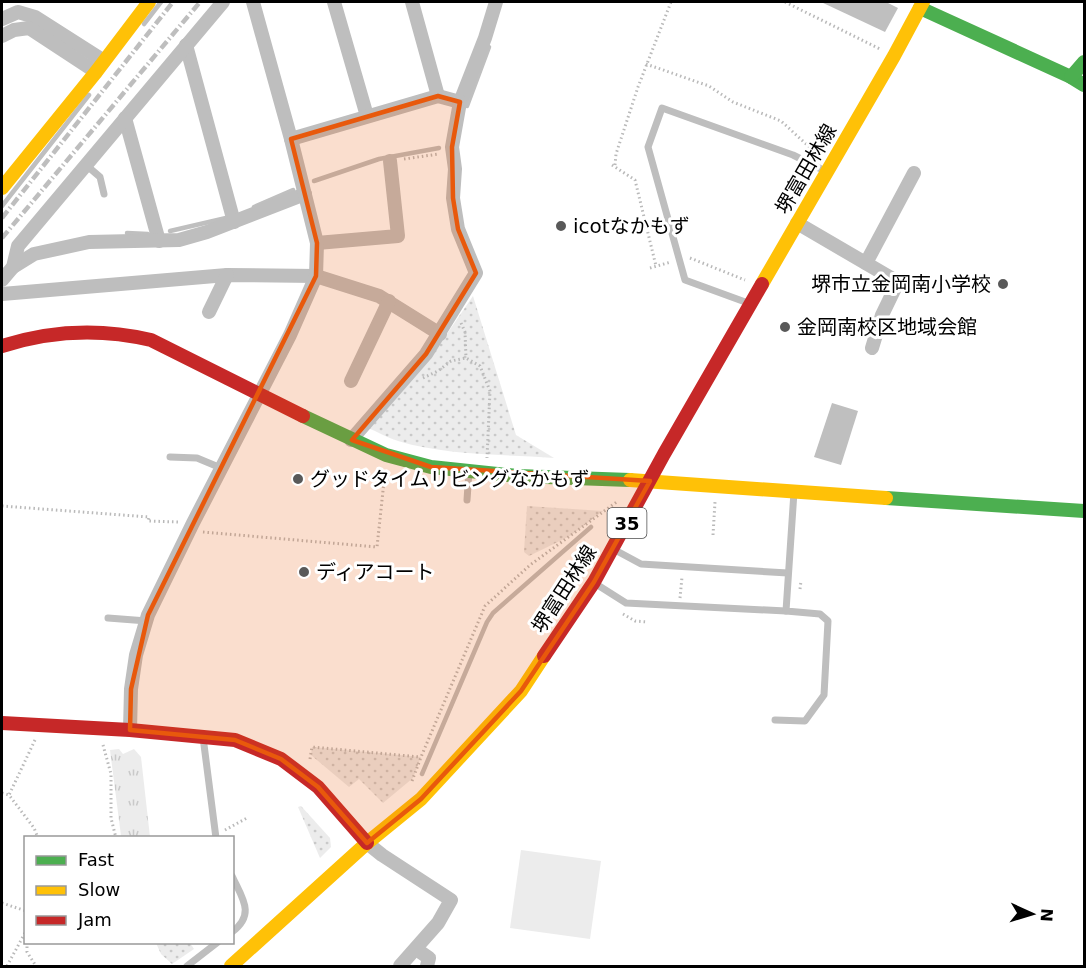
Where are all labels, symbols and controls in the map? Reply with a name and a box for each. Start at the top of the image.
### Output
street label: 堺富田林線 [771,120,841,218]
place label: icotなかもず [573,214,690,238]
marker: icotなかもず [554,219,568,233]
place label: 堺市立金岡南小学校 [811,272,991,296]
marker: 堺市立金岡南小学校 [996,277,1010,291]
place label: 金岡南校区地域会館 [797,315,977,339]
marker: 金岡南校区地域会館 [778,320,792,334]
place label: グッドタイムリビングなかもず [310,467,590,491]
marker: グッドタイムリビングなかもず [291,472,305,486]
road number: 35 [608,508,646,538]
street label: 堺富田林線 [527,541,601,637]
place label: ディアコート [316,560,435,584]
marker: ディアコート [297,565,311,579]
legend [24,836,234,944]
text: Fast [78,849,114,870]
text: Slow [78,879,120,900]
north arrow [1002,884,1062,944]
text: N [1037,908,1056,922]
text: Jam [77,909,112,930]

